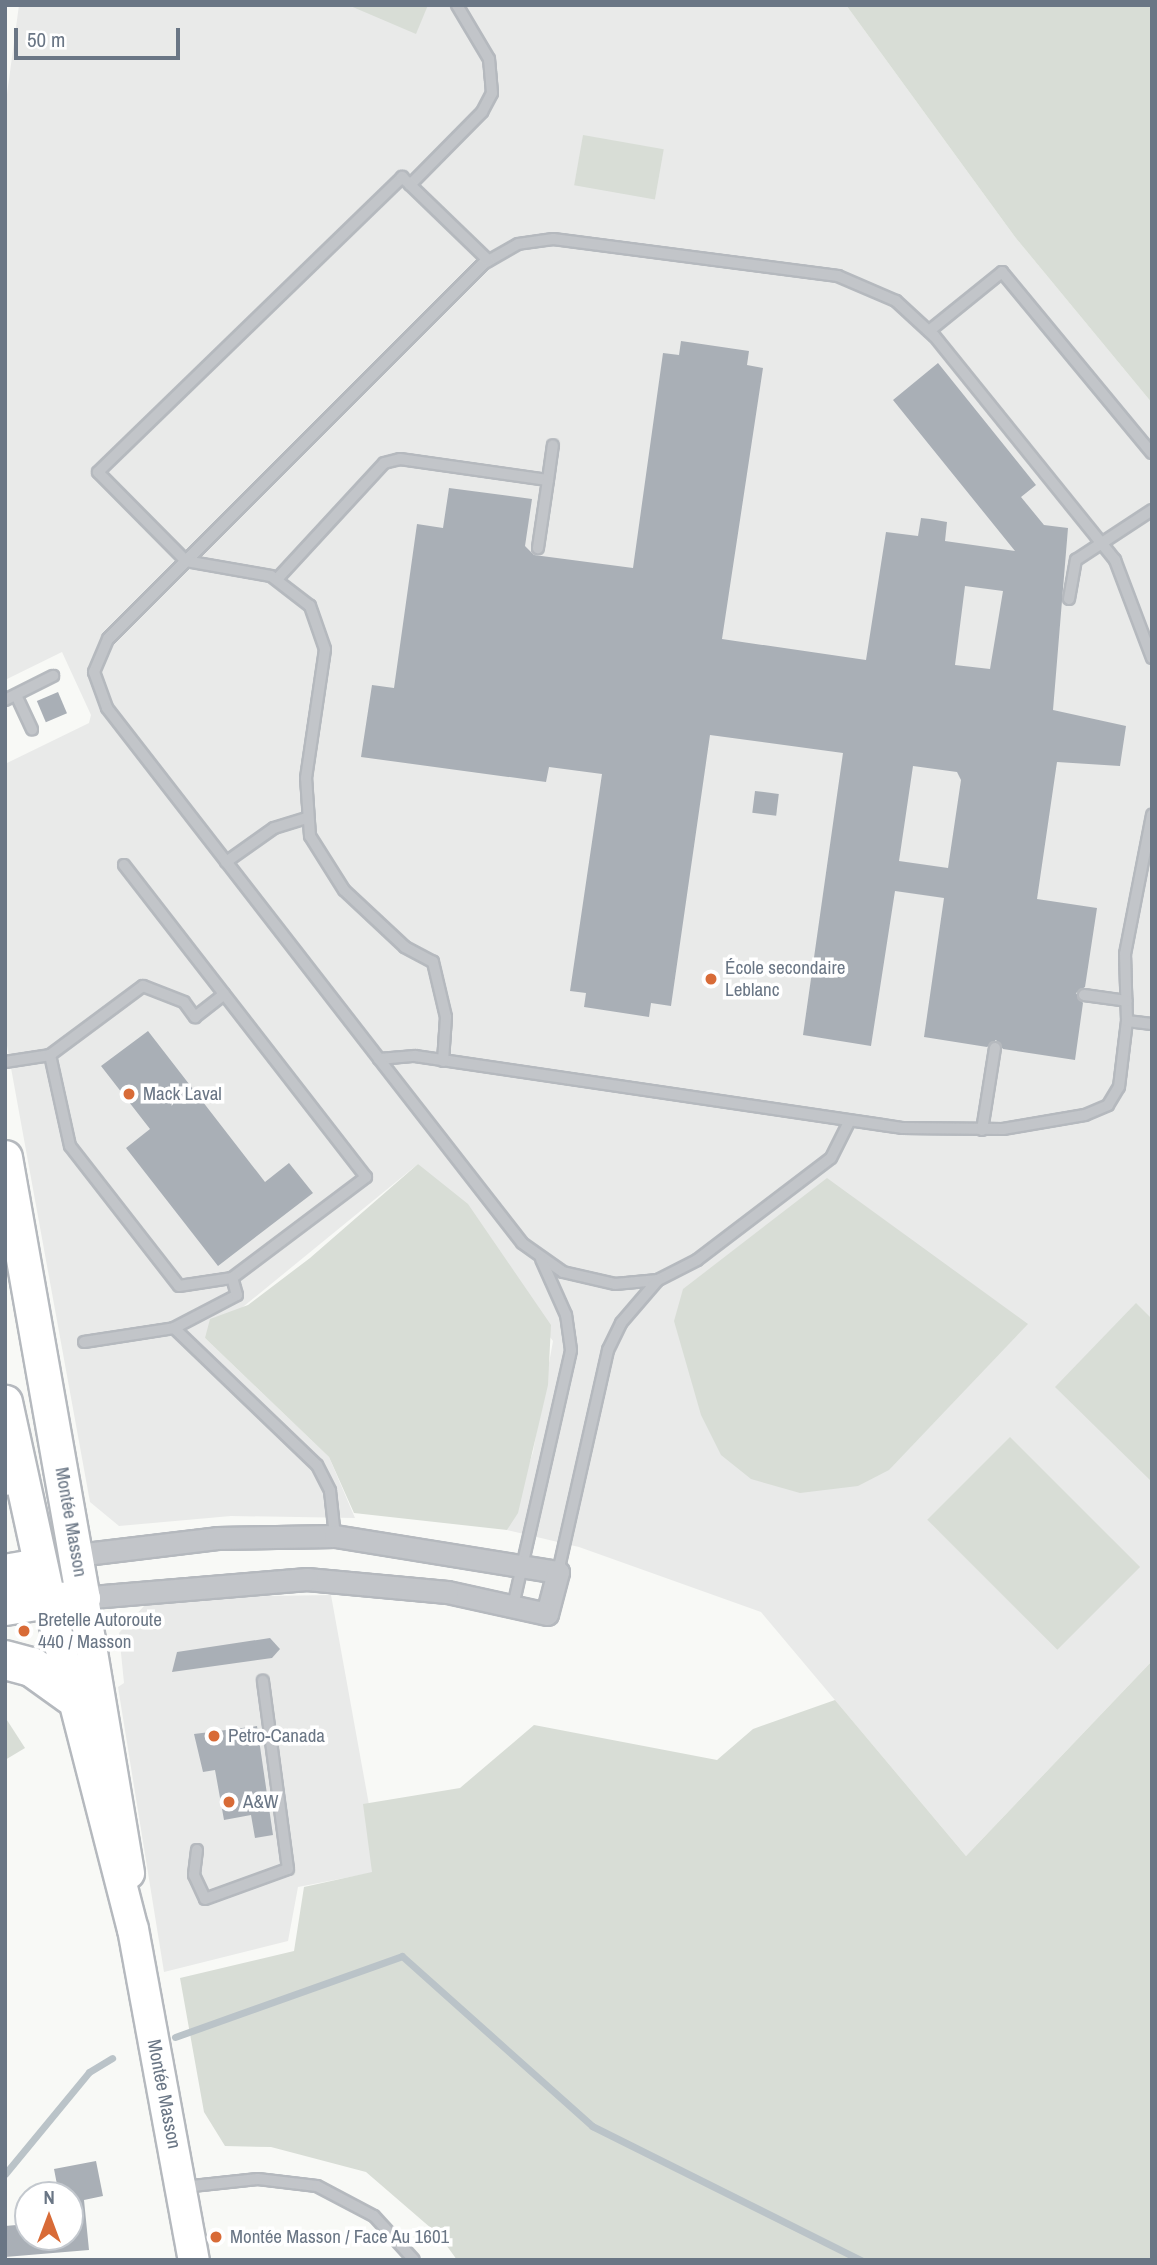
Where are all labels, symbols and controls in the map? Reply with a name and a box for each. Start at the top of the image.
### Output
scale bar [18,14,184,58]
text: 50 m [27,25,65,54]
place label: École secondaire Leblanc [725,957,845,1001]
marker: École secondaire Leblanc [703,971,719,987]
place label: Mack Laval [143,1083,222,1105]
marker: Mack Laval [121,1086,137,1102]
street label: Montée Masson [50,1465,92,1579]
place label: Bretelle Autoroute 440 / Masson [38,1609,163,1653]
marker: Bretelle Autoroute 440 / Masson [16,1623,32,1639]
place label: Petro-Canada [228,1725,325,1747]
marker: Petro-Canada [206,1728,222,1744]
place label: A&W [243,1791,278,1813]
marker: A&W [221,1794,237,1810]
street label: Montée Masson [142,2037,186,2151]
north arrow [14,2181,84,2251]
text: N [43,2184,55,2210]
place label: Montée Masson / Face Au 1601 [230,2226,450,2248]
marker: Montée Masson / Face Au 1601 [208,2229,224,2245]

